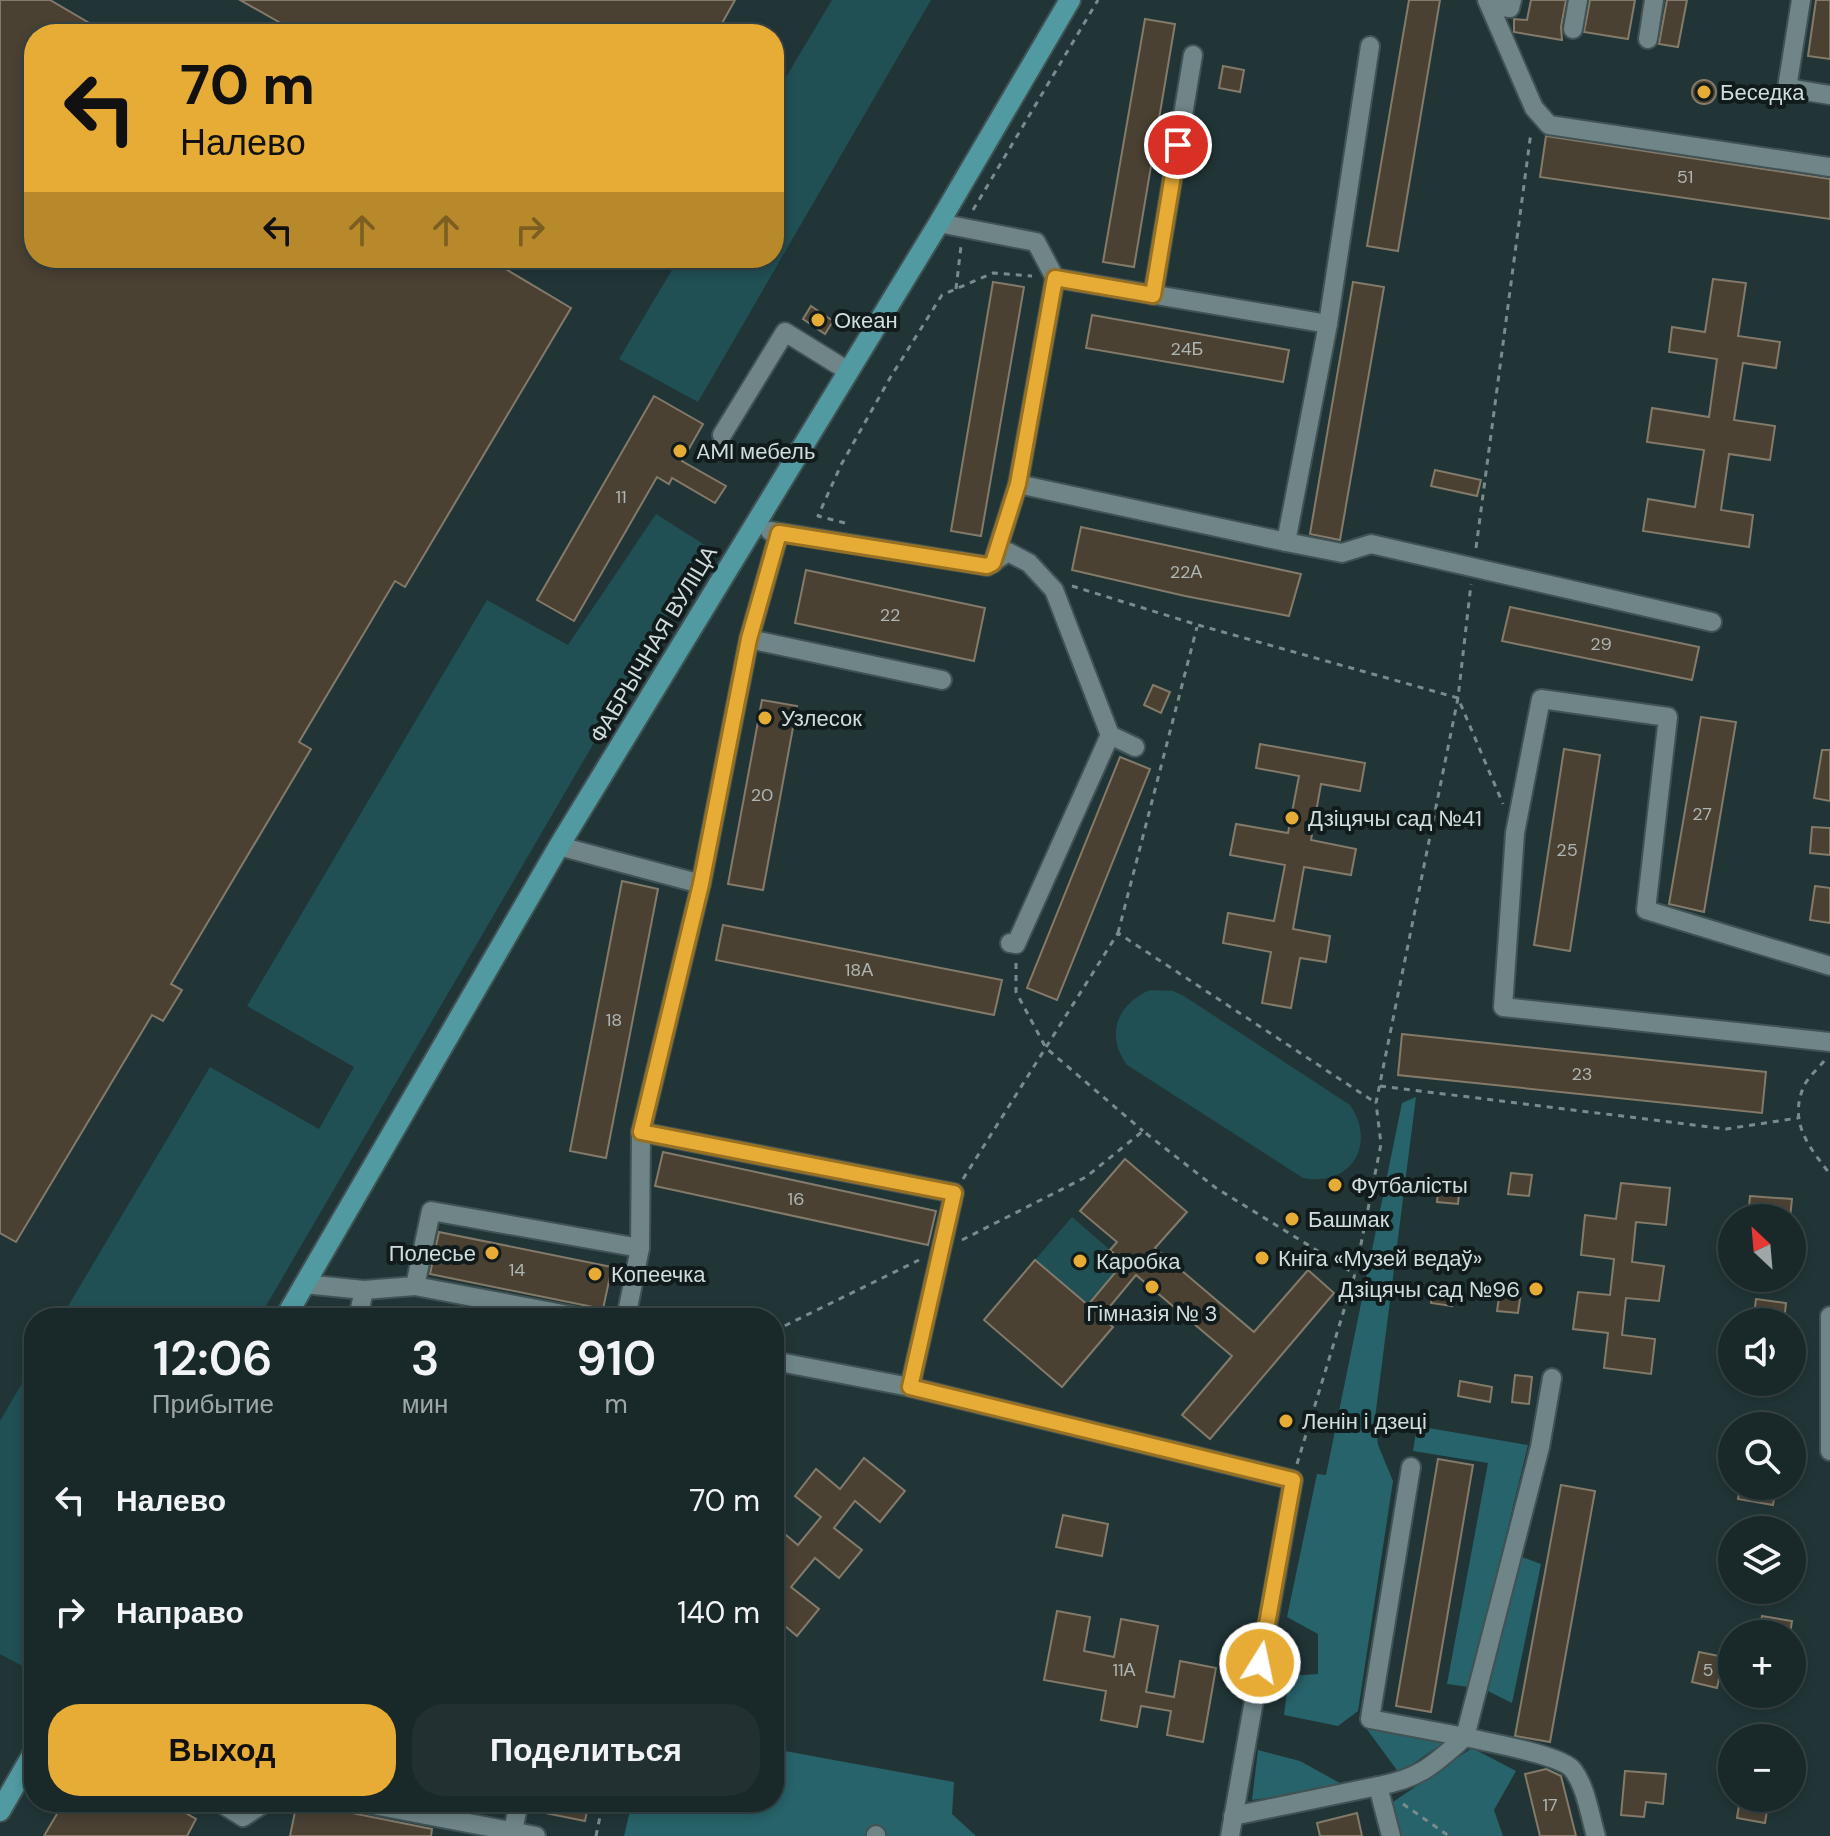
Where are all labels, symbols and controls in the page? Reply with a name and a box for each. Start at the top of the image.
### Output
text: 70 m [180,48,315,121]
icon: left [48,56,152,160]
place label: Беседка [1720,78,1805,107]
marker: Беседка [1695,83,1713,101]
pin [1144,111,1212,179]
text: Налево [180,119,306,166]
icon: arrive [1156,123,1200,167]
house number: 51 [1677,165,1693,189]
icon: left [256,208,300,252]
icon: ahead [340,208,384,252]
icon: ahead [424,208,468,252]
icon: right [508,208,552,252]
place label: Океан [834,306,898,335]
marker: Океан [809,311,827,329]
house number: 24Б [1171,337,1203,361]
place label: AMI мебель [696,437,815,466]
marker: AMI мебель [671,442,689,460]
house number: 11 [615,485,627,509]
street label: ФАБРЫЧНАЯ ВУЛІЦА [583,540,724,748]
house number: 22А [1170,560,1202,584]
house number: 22 [880,603,900,627]
house number: 29 [1590,632,1612,656]
place label: Узлесок [781,704,862,733]
marker: Узлесок [756,709,774,727]
house number: 20 [751,783,773,807]
house number: 27 [1692,802,1712,826]
place label: Дзіцячы сад №41 [1308,804,1482,833]
marker: Дзіцячы сад №41 [1283,809,1301,827]
house number: 25 [1556,838,1578,862]
house number: 18А [845,958,873,982]
house number: 18 [606,1008,622,1032]
house number: 23 [1571,1062,1593,1086]
place label: Футбалісты [1351,1171,1468,1200]
marker: Футбалісты [1326,1176,1344,1194]
house number: 16 [788,1187,804,1211]
north arrow [1718,1204,1806,1292]
map controls [1718,1204,1806,1812]
place label: Башмак [1308,1205,1390,1234]
marker: Башмак [1283,1210,1301,1228]
place label: Полесье [389,1239,476,1268]
marker: Полесье [483,1244,501,1262]
place label: Кніга «Музей ведаў» [1278,1244,1482,1273]
place label: Каробка [1096,1247,1181,1276]
marker: Кніга «Музей ведаў» [1253,1249,1271,1267]
marker: Каробка [1071,1252,1089,1270]
house number: 14 [509,1258,525,1282]
place label: Копеечка [611,1260,706,1289]
marker: Копеечка [586,1265,604,1283]
place label: Дзіцячы сад №96 [1339,1275,1520,1304]
marker: Гімназія № 3 [1143,1278,1161,1296]
marker: Дзіцячы сад №96 [1527,1280,1545,1298]
place label: Гімназія № 3 [1086,1299,1218,1328]
button: sound [1718,1308,1806,1396]
text: 12:06 [153,1327,273,1390]
text: 3 [411,1327,439,1390]
text: 910 [576,1327,656,1390]
text: Прибытие [152,1387,274,1421]
text: мин [402,1387,448,1421]
text: m [605,1387,628,1421]
place label: Ленін і дзеці [1302,1407,1427,1436]
marker: Ленін і дзеці [1277,1412,1295,1430]
button: search [1718,1412,1806,1500]
icon: left [48,1478,92,1522]
text: Налево [116,1481,226,1520]
text: 70 m [689,1481,760,1520]
button: layers [1718,1516,1806,1604]
icon: right [48,1590,92,1634]
text: Направо [116,1593,244,1632]
text: 140 m [677,1593,760,1632]
button: + [1718,1620,1806,1708]
position arrow [1218,1621,1302,1705]
house number: 11А [1112,1658,1136,1682]
house number: 5 [1703,1658,1713,1682]
button: Выход [48,1704,396,1796]
button: Поделиться [412,1704,760,1796]
button: − [1718,1724,1806,1812]
house number: 17 [1542,1793,1558,1817]

